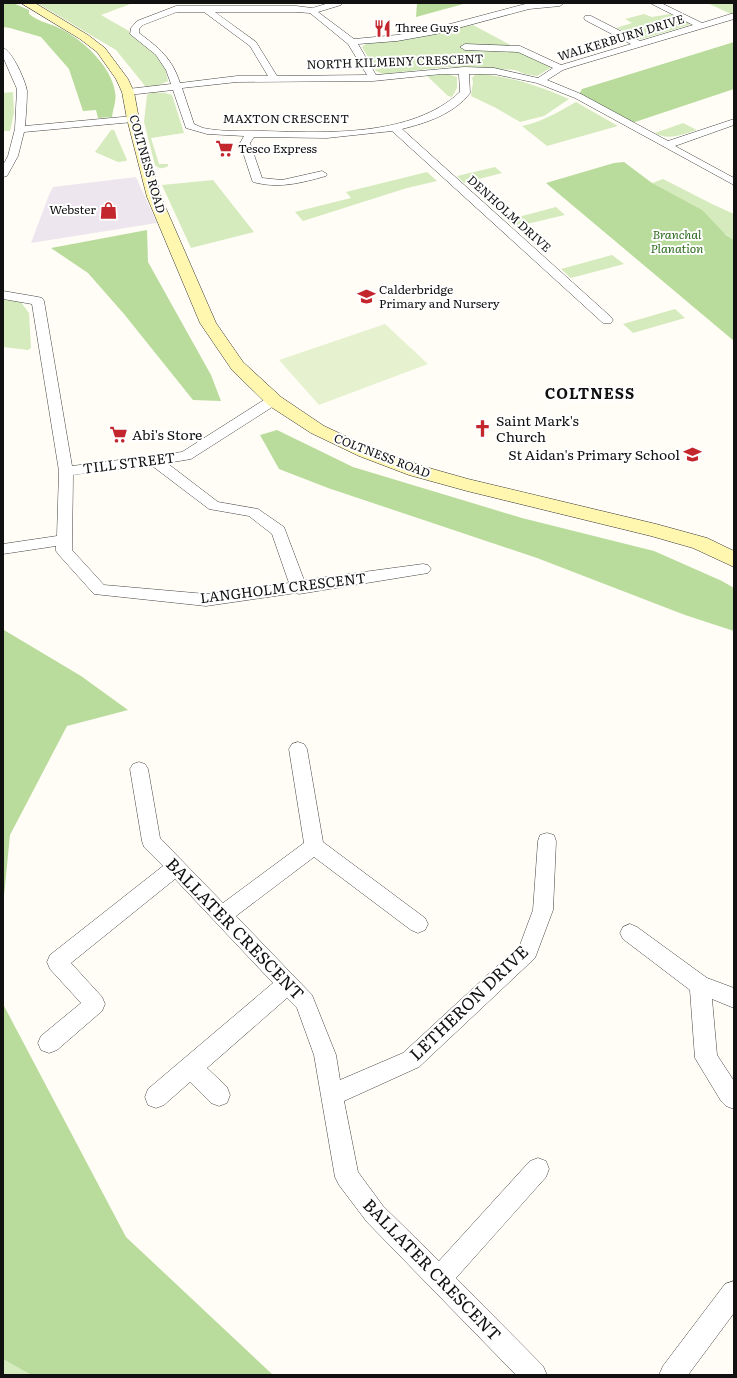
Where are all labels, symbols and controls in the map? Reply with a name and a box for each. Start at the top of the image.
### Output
street label: WALKERBURN DRIVE [555,9,687,65]
restaurant icon: Three Guys [372,18,392,38]
place label: Three Guys [395,18,459,36]
street label: NORTH KILMENY CRESCENT [306,49,484,73]
street label: MAXTON CRESCENT [223,109,349,127]
street label: COLTNESS ROAD [125,112,171,215]
supermarket icon: Tesco Express [215,139,235,159]
place label: Tesco Express [238,139,318,157]
street label: DENHOLM DRIVE [464,171,556,256]
place label: Webster [49,200,96,218]
shop icon: Webster [99,200,119,220]
park label: Branchal Planation [651,225,703,257]
place label: Calderbridge Primary and Nursery [379,280,500,312]
school or university icon: Calderbridge Primary and Nursery [356,287,376,307]
district label: COLTNESS [545,381,635,404]
place label: Saint Mark's Church [496,410,579,446]
church icon: Saint Mark's Church [473,419,493,439]
place label: Abi's Store [132,424,202,444]
supermarket icon: Abi's Store [109,425,129,445]
street label: COLTNESS ROAD [332,428,433,482]
place label: St Aidan's Primary School [508,444,680,464]
school or university icon: St Aidan's Primary School [683,445,703,465]
street label: TILL STREET [81,446,176,478]
street label: LANGHOLM CRESCENT [199,567,367,607]
street label: BALLATER CRESCENT [161,851,311,1005]
street label: LETHERON DRIVE [403,938,533,1065]
street label: BALLATER CRESCENT [358,1192,508,1346]

